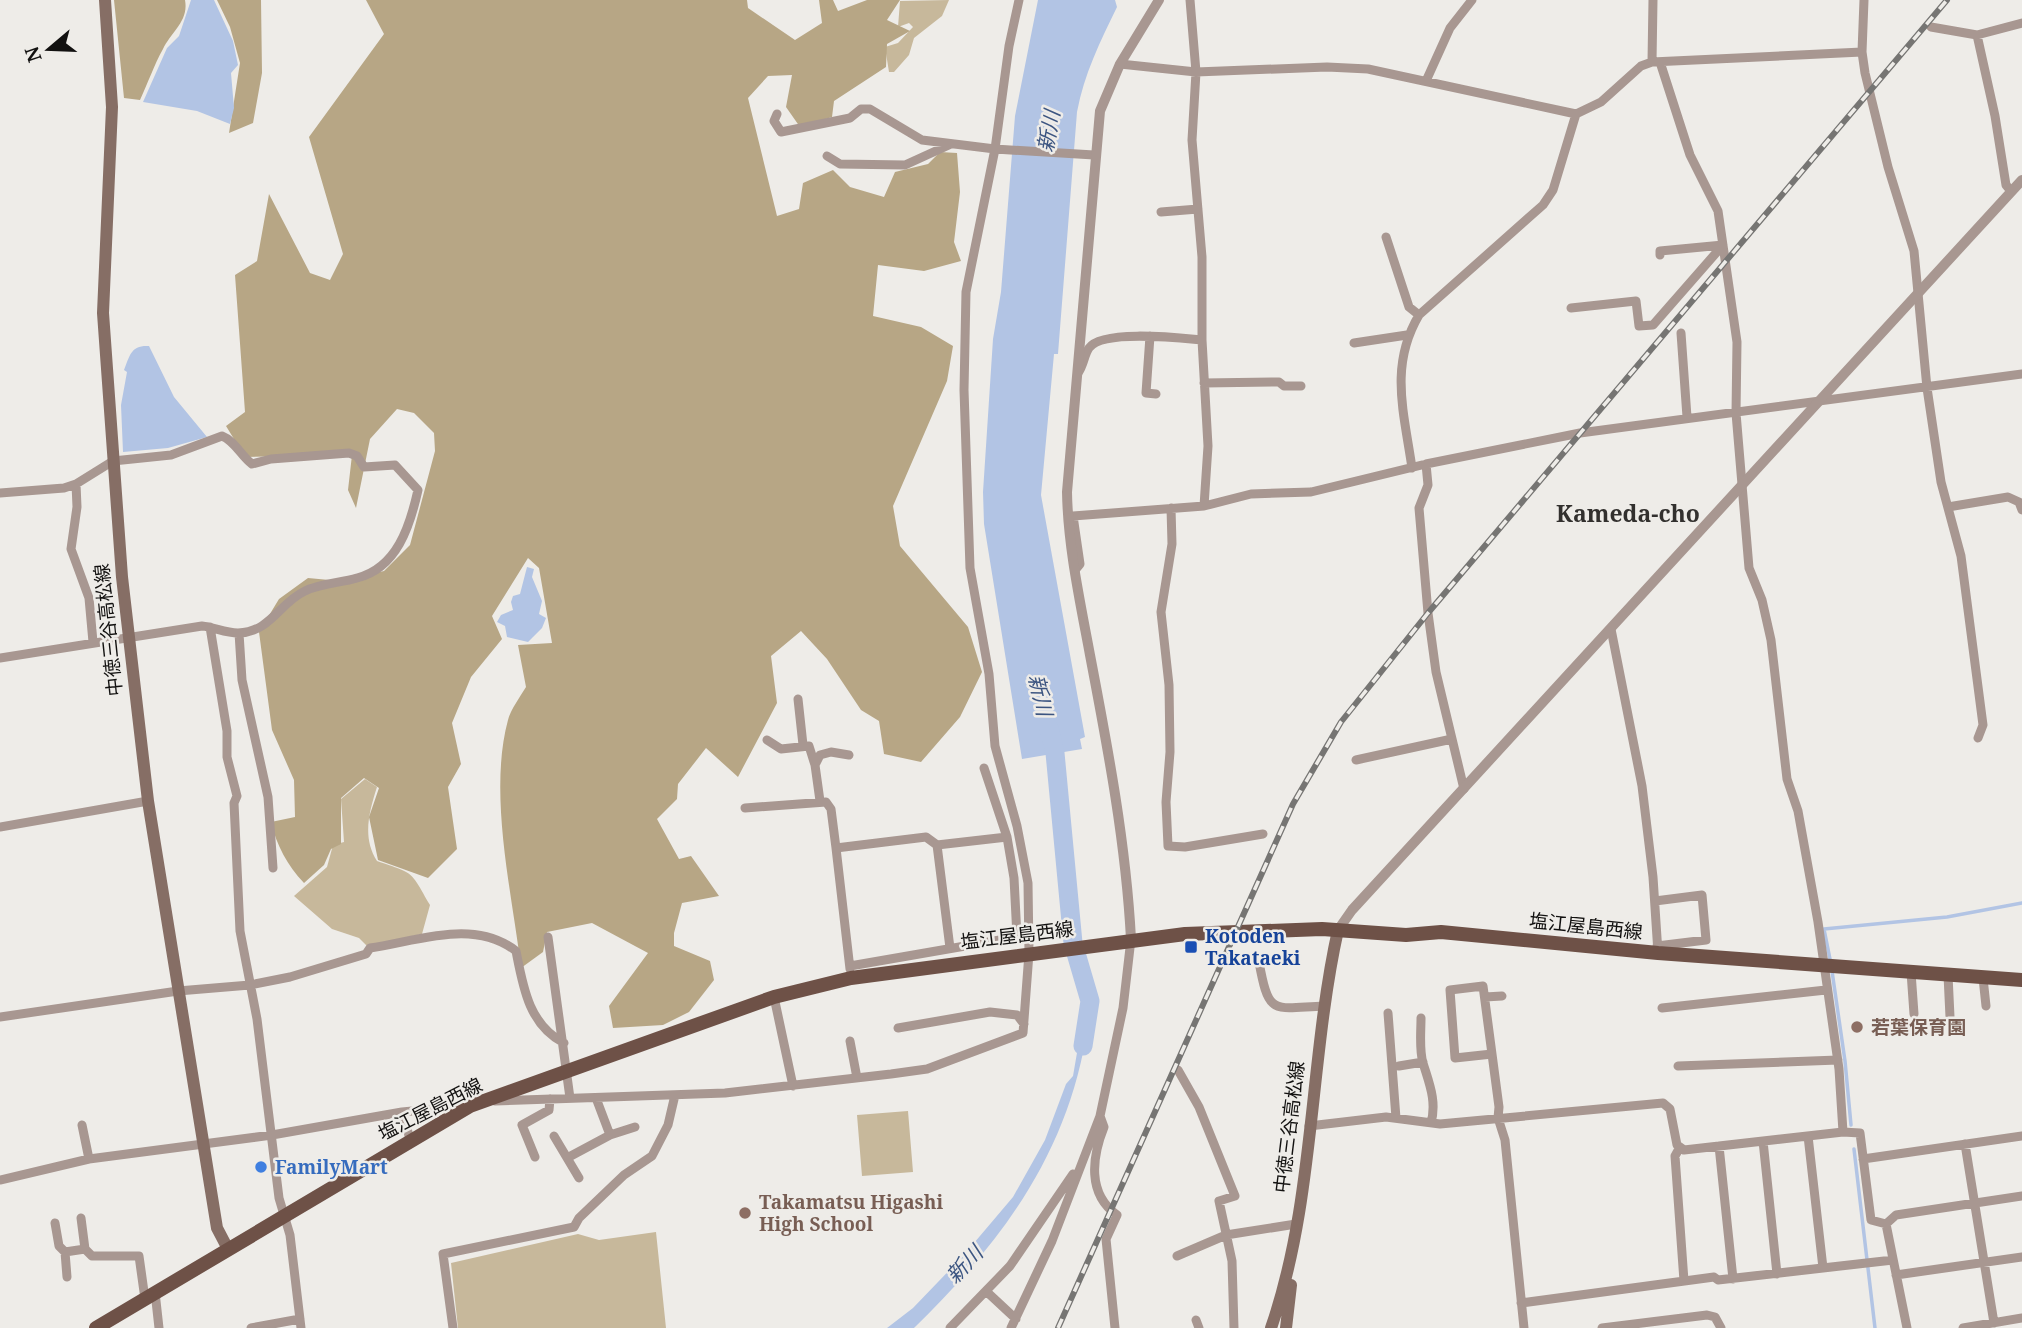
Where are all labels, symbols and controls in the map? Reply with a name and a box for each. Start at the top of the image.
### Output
north arrow [14,14,84,84]
text: N [18,43,48,66]
water label: 新川 [1031,106,1066,154]
district label: Kameda-cho [1556,497,1700,529]
street label: 中徳三谷高松線 [88,562,128,698]
water label: 新川 [1023,671,1060,721]
street label: 塩江屋島西線 [1528,907,1644,945]
street label: 塩江屋島西線 [959,915,1075,955]
place label: Kotoden Takataeki [1205,923,1301,971]
marker: Kotoden Takataeki [1183,939,1199,955]
place label: 若葉保育園 [1871,1014,1966,1040]
marker: 若葉保育園 [1849,1019,1865,1035]
street label: 中徳三谷高松線 [1268,1059,1310,1195]
street label: 塩江屋島西線 [373,1072,487,1146]
place label: FamilyMart [275,1154,388,1180]
marker: FamilyMart [253,1159,269,1175]
place label: Takamatsu Higashi High School [759,1189,943,1237]
marker: Takamatsu Higashi High School [737,1205,753,1221]
water label: 新川 [939,1238,990,1289]

